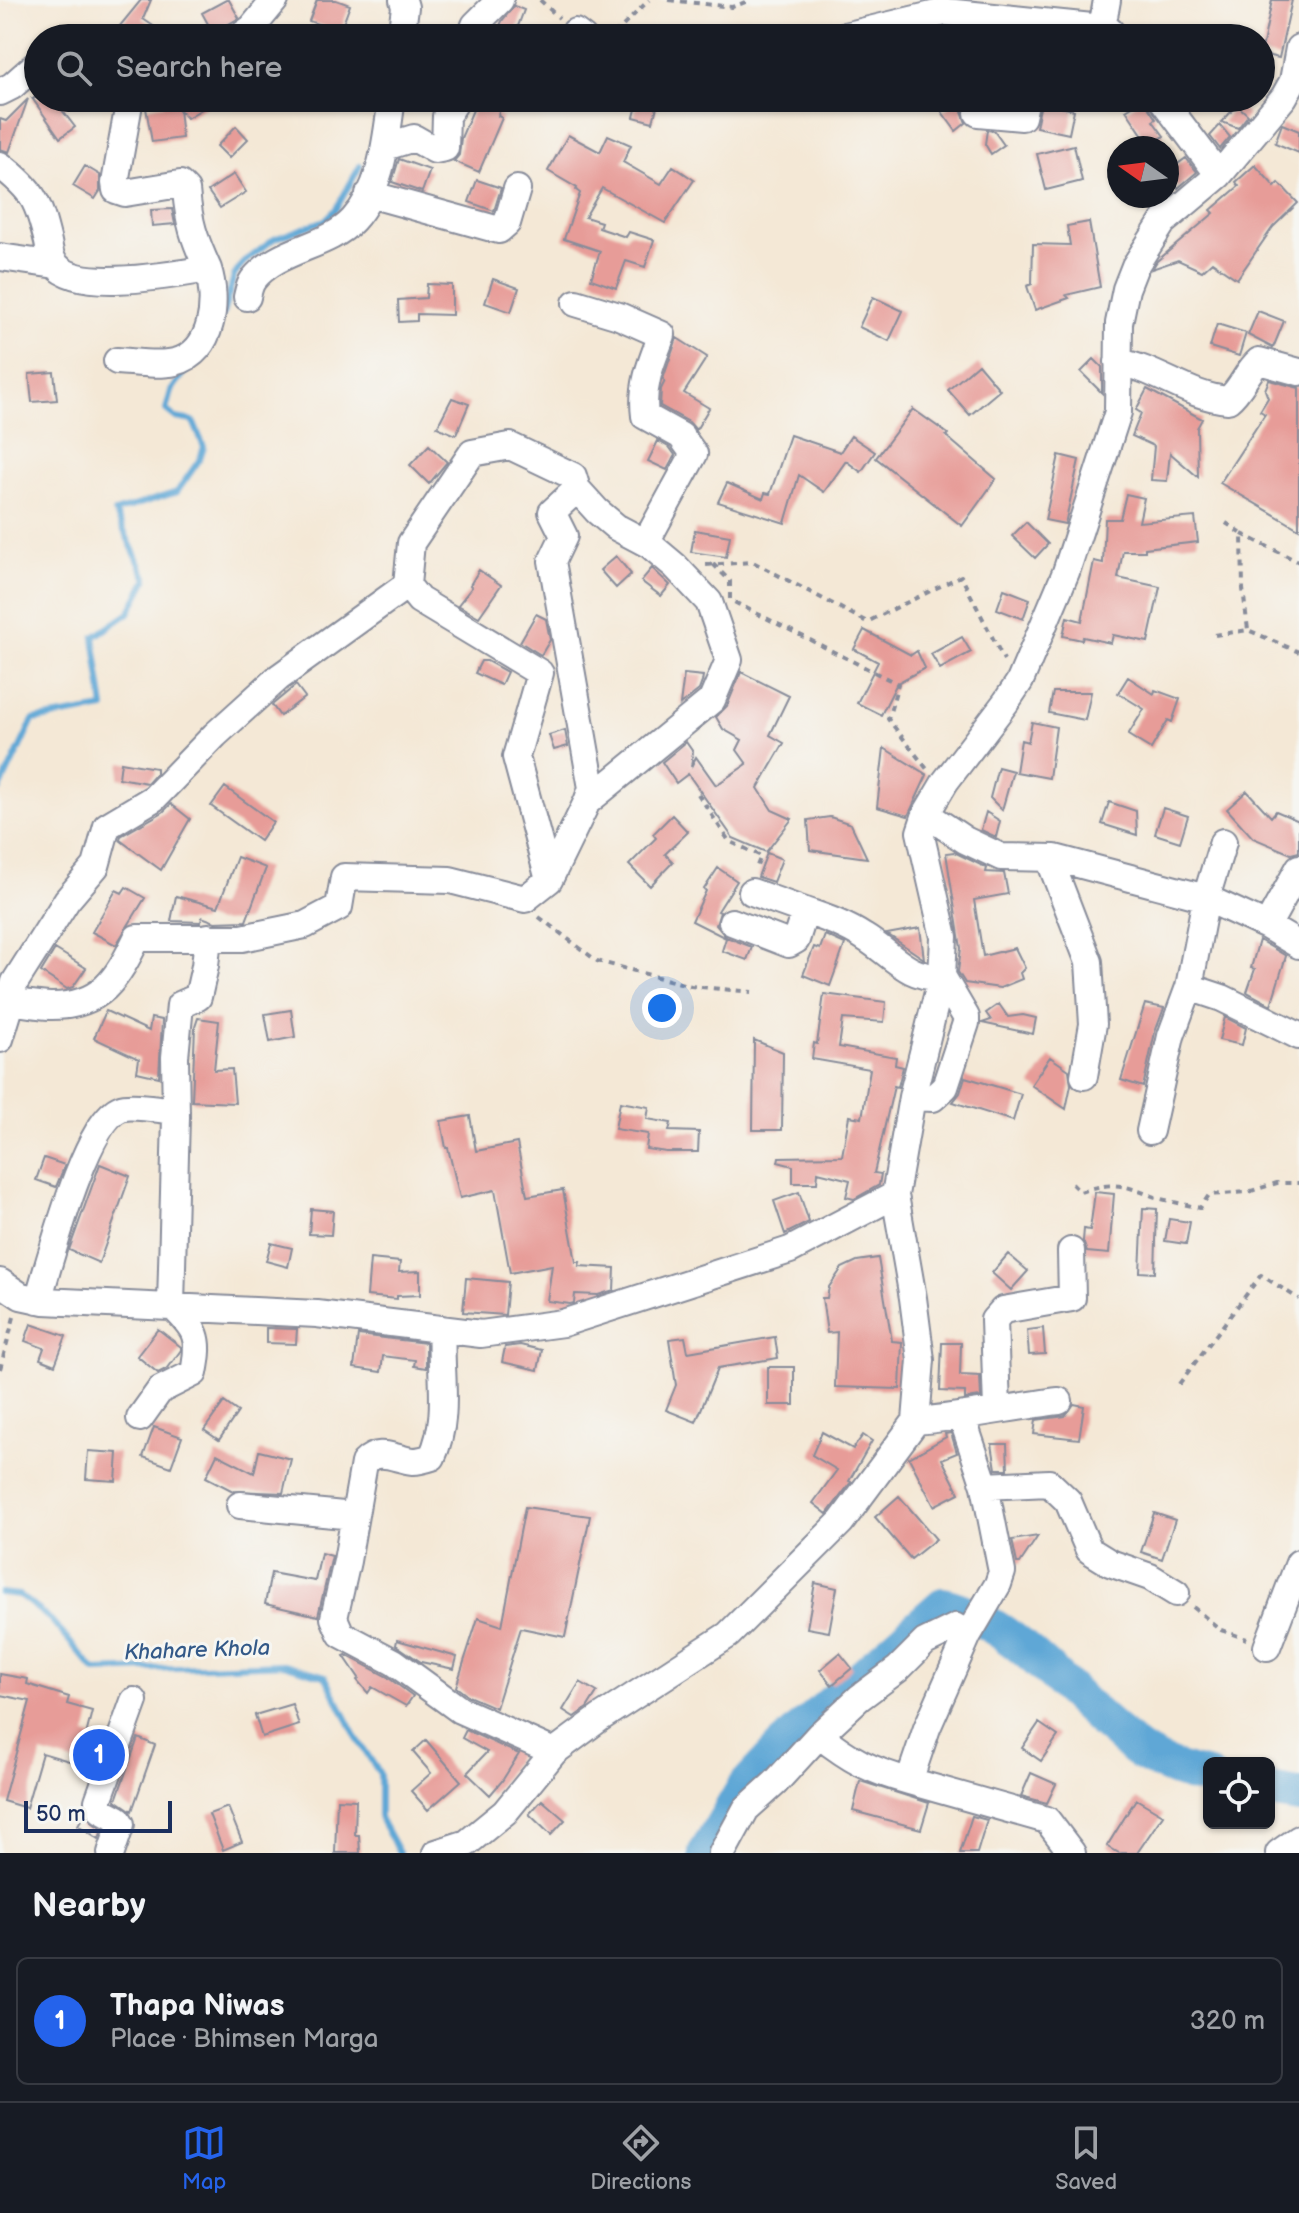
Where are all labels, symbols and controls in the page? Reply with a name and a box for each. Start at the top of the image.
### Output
search box [24,24,1275,112]
icon: search [52,46,96,90]
text: Search here [116,50,282,86]
north arrow [1107,136,1179,208]
your location [642,988,682,1028]
water label: Khahare Khola [124,1634,271,1667]
pin: 1 [73,1725,125,1785]
map controls [1203,1757,1275,1829]
button: locate [1203,1757,1275,1829]
scale bar [24,1797,172,1833]
text: 50 m [36,1801,86,1828]
text: Nearby [32,1885,146,1926]
text: Thapa Niwas [110,1988,284,2024]
text: 1 [55,2006,65,2037]
text: 320 m [1190,2006,1265,2037]
text: Place · Bhimsen Marga [110,2024,378,2055]
tab: Map [182,2121,226,2196]
tab: Directions [590,2121,691,2196]
tab: Saved [1055,2121,1117,2196]

